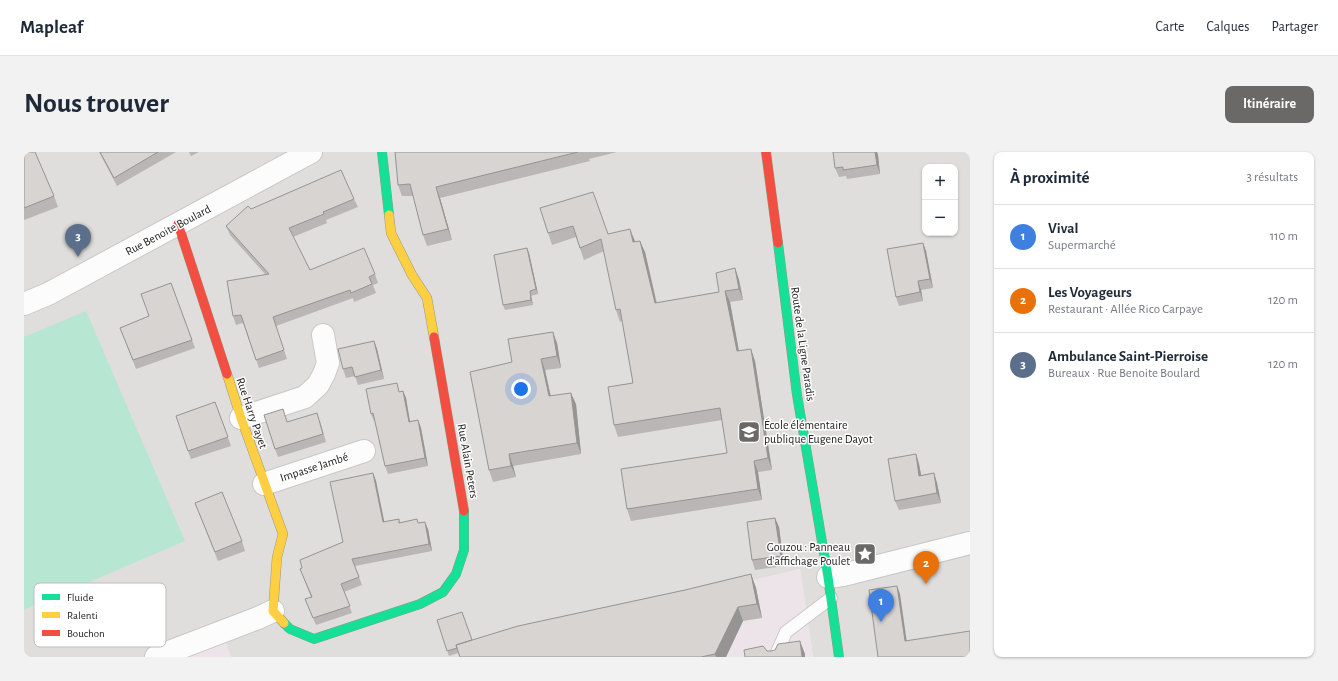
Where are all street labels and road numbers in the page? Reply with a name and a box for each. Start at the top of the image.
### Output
street label: Rue Benoite Boulard [123,202,213,258]
street label: Route de la Ligne Paradis [789,286,817,402]
street label: Rue Harry Payet [233,376,270,450]
street label: Rue Alain Peters [456,423,480,499]
street label: Impasse Jambé [278,450,350,484]

